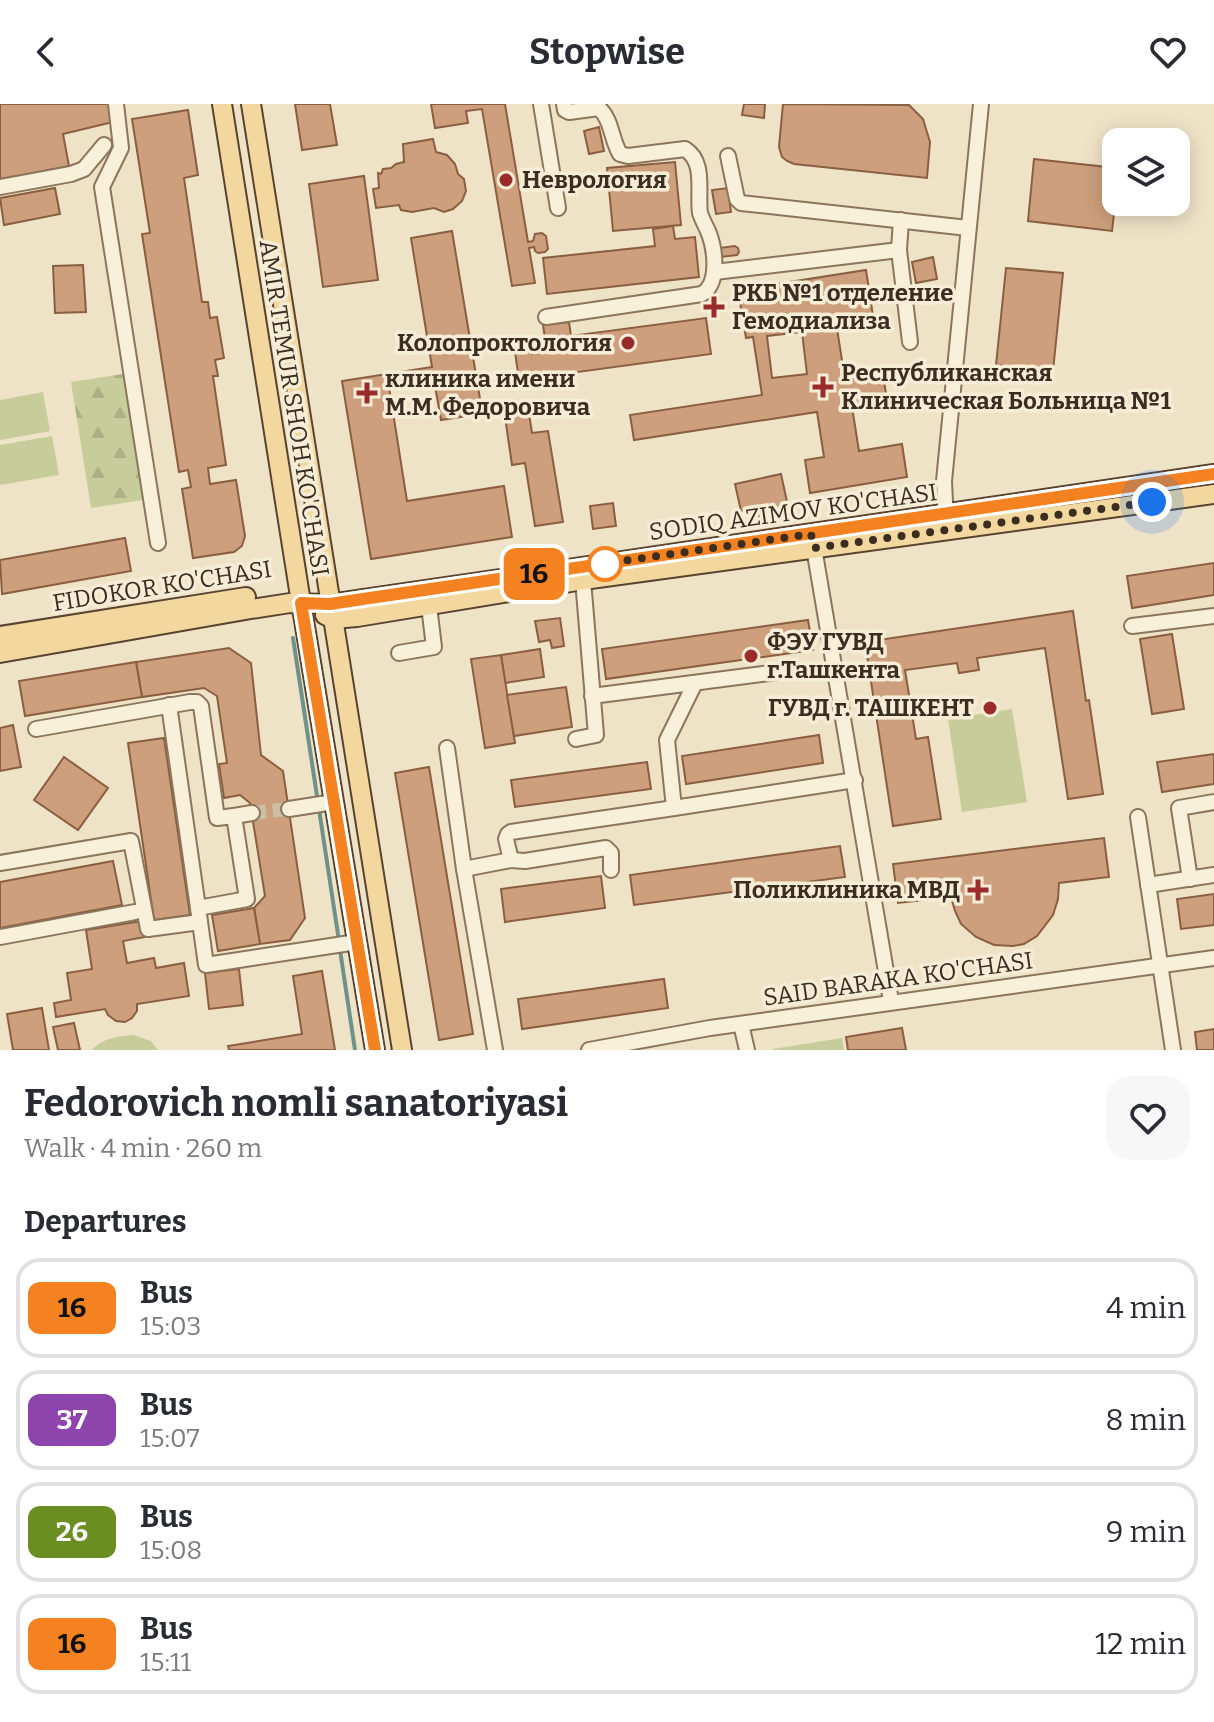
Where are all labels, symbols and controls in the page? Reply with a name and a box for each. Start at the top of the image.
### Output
icon: back [24,30,68,74]
text: Stopwise [529,30,685,74]
icon: heart [1146,30,1190,74]
map controls [1102,128,1190,216]
button: layers [1102,128,1190,216]
place label: Неврология [522,166,667,194]
marker: Неврология [497,171,515,189]
street label: AMIR TEMUR SHOH KO'CHASI [254,238,334,578]
place label: РКБ №1 отделение Гемодиализа [732,279,953,335]
marker: РКБ №1 отделение Гемодиализа [703,296,725,318]
place label: Колопроктология [397,329,612,357]
marker: Колопроктология [619,334,637,352]
place label: Республиканская Клиническая Больница №1 [841,359,1171,415]
place label: клиника имени М.М. Федоровича [385,365,591,421]
marker: Республиканская Клиническая Больница №1 [812,376,834,398]
marker: клиника имени М.М. Федоровича [356,382,378,404]
street label: SODIQ AZIMOV KO'CHASI [647,478,939,546]
your location [1132,482,1172,522]
unlabelled marker [588,547,622,581]
line badge: 16 [498,548,570,600]
street label: FIDOKOR KO'CHASI [51,555,273,617]
text: 16 [520,557,548,590]
place label: ФЭУ ГУВД г.Ташкента [767,628,900,684]
marker: ФЭУ ГУВД г.Ташкента [742,647,760,665]
place label: ГУВД г. ТАШКЕНТ [768,694,974,722]
marker: ГУВД г. ТАШКЕНТ [981,699,999,717]
place label: Поликлиника МВД [733,876,960,904]
marker: Поликлиника МВД [967,879,989,901]
street label: SAID BARAKA KO'CHASI [761,946,1035,1012]
button: heart [1106,1076,1190,1160]
text: Fedorovich nomli sanatoriyasi [24,1080,568,1126]
text: Walk · 4 min · 260 m [24,1133,262,1164]
text: Departures [24,1204,187,1240]
text: Bus [140,1275,193,1311]
text: 4 min [1106,1290,1186,1326]
text: 16 [58,1291,86,1324]
text: 15:03 [140,1311,201,1342]
text: Bus [140,1387,193,1423]
text: 8 min [1105,1402,1186,1438]
text: 37 [56,1403,88,1436]
text: 15:07 [140,1423,200,1454]
text: Bus [140,1499,193,1535]
text: 9 min [1106,1514,1186,1550]
text: 26 [56,1515,88,1548]
text: 15:08 [140,1535,202,1566]
text: Bus [140,1611,193,1647]
text: 12 min [1095,1626,1186,1662]
text: 16 [58,1627,86,1660]
text: 15:11 [140,1647,191,1678]

